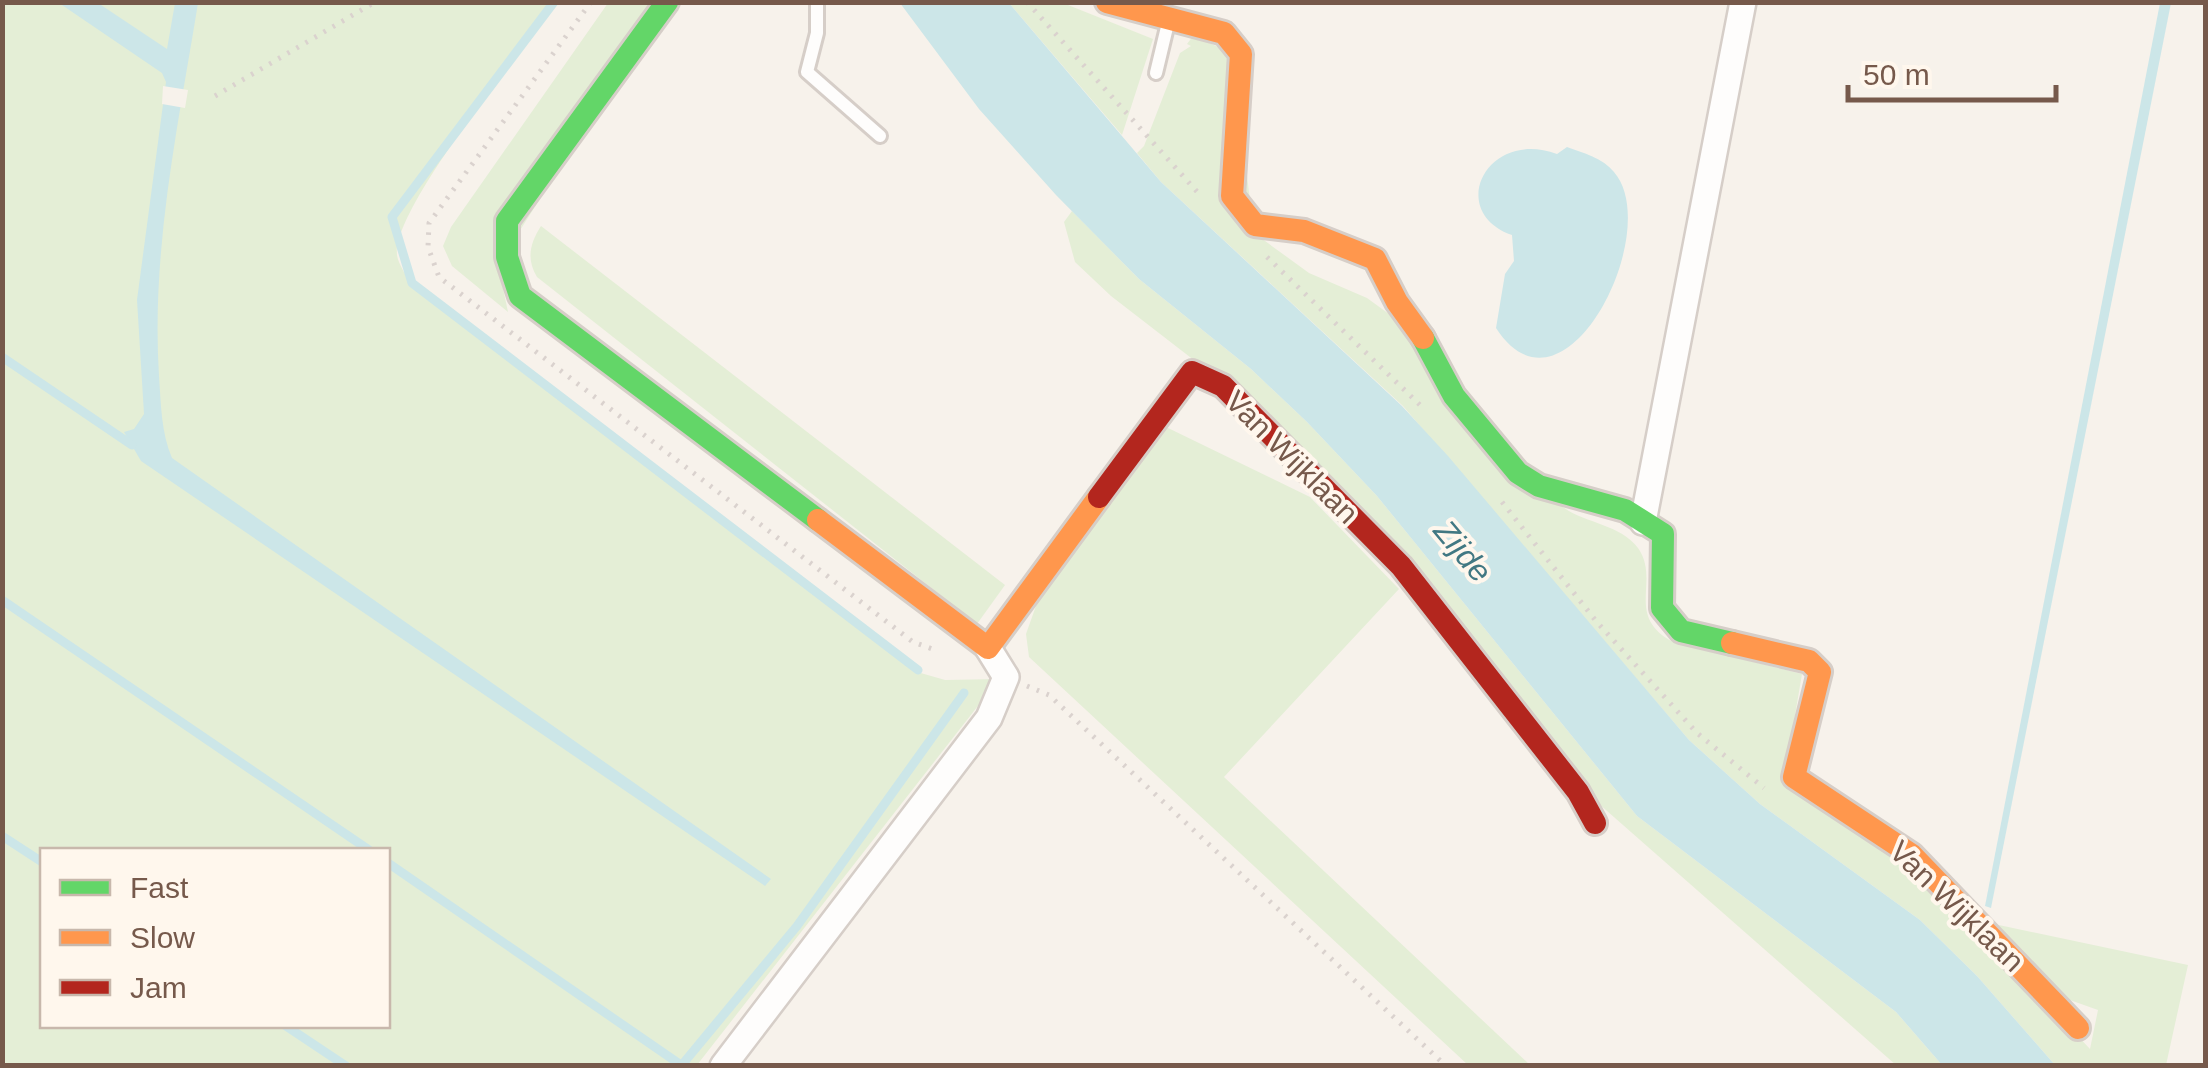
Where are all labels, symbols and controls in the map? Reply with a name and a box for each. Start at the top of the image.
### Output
scale bar [1848,40,2056,102]
text: 50 m [1863,58,1930,91]
street label: Van Wijklaan [1219,384,1365,530]
water label: Zijde [1426,512,1499,589]
street label: Van Wijklaan [1883,834,2031,978]
legend [40,848,390,1028]
text: Fast [130,871,189,904]
text: Slow [130,921,195,954]
text: Jam [130,971,187,1004]

